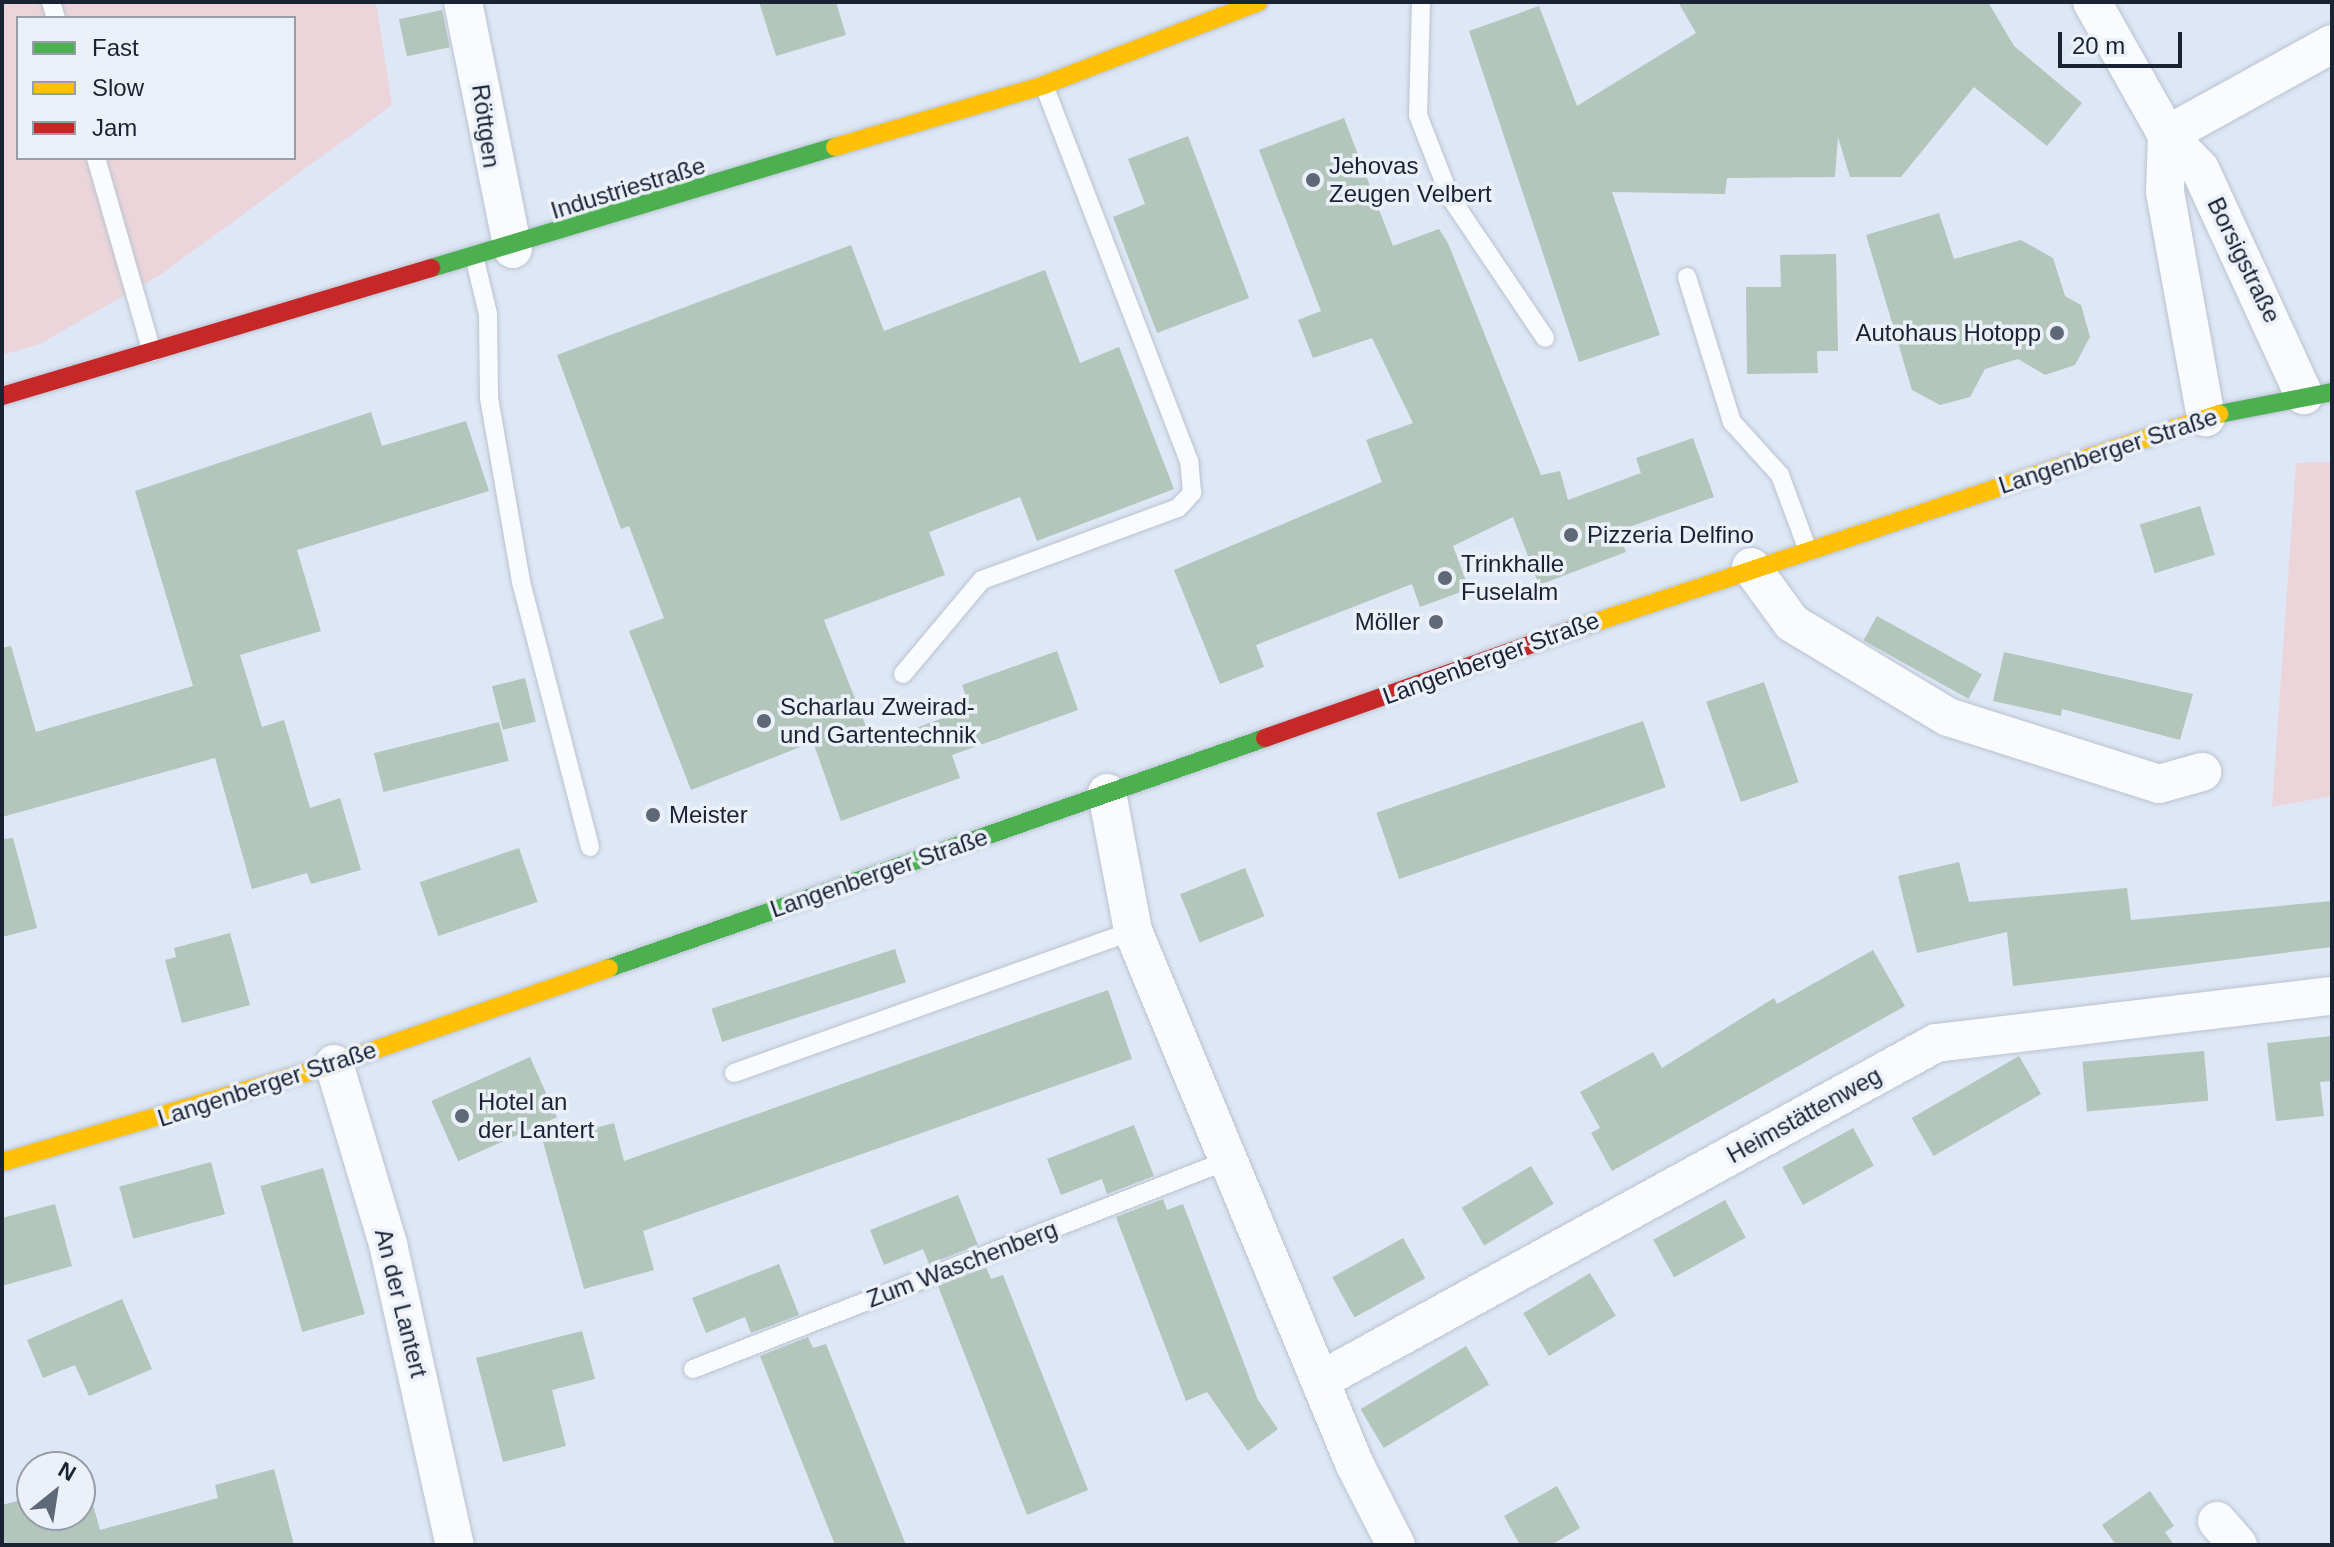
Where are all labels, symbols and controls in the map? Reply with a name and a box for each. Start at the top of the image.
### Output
legend [16,16,296,160]
scale bar [2062,16,2186,66]
text: 20 m [2072,32,2125,59]
text: Fast [92,34,139,61]
text: Slow [92,74,144,101]
street label: Röttgen [466,82,506,170]
text: Jam [92,114,137,141]
street label: Industriestraße [547,151,709,225]
place label: Jehovas Zeugen Velbert [1329,152,1492,208]
marker: Jehovas Zeugen Velbert [1304,171,1322,189]
street label: Borsigstraße [2201,193,2287,327]
place label: Autohaus Hotopp [1856,319,2041,347]
marker: Autohaus Hotopp [2048,324,2066,342]
street label: Langenberger Straße [1995,402,2221,500]
place label: Pizzeria Delfino [1587,521,1754,549]
marker: Pizzeria Delfino [1562,526,1580,544]
place label: Trinkhalle Fuselalm [1461,550,1564,606]
marker: Trinkhalle Fuselalm [1436,569,1454,587]
street label: Langenberger Straße [1379,605,1603,711]
place label: Möller [1355,608,1420,636]
marker: Möller [1427,613,1445,631]
place label: Scharlau Zweirad- und Gartentechnik [780,693,976,749]
marker: Scharlau Zweirad- und Gartentechnik [755,712,773,730]
place label: Meister [669,801,748,829]
marker: Meister [644,806,662,824]
street label: Langenberger Straße [766,822,992,924]
street label: Langenberger Straße [154,1035,380,1133]
street label: Heimstättenweg [1722,1061,1886,1169]
place label: Hotel an der Lantert [478,1088,594,1144]
marker: Hotel an der Lantert [453,1107,471,1125]
street label: Zum Waschenberg [863,1214,1061,1314]
street label: An der Lantert [369,1226,433,1380]
north arrow [16,1451,96,1531]
text: N [54,1457,80,1486]

